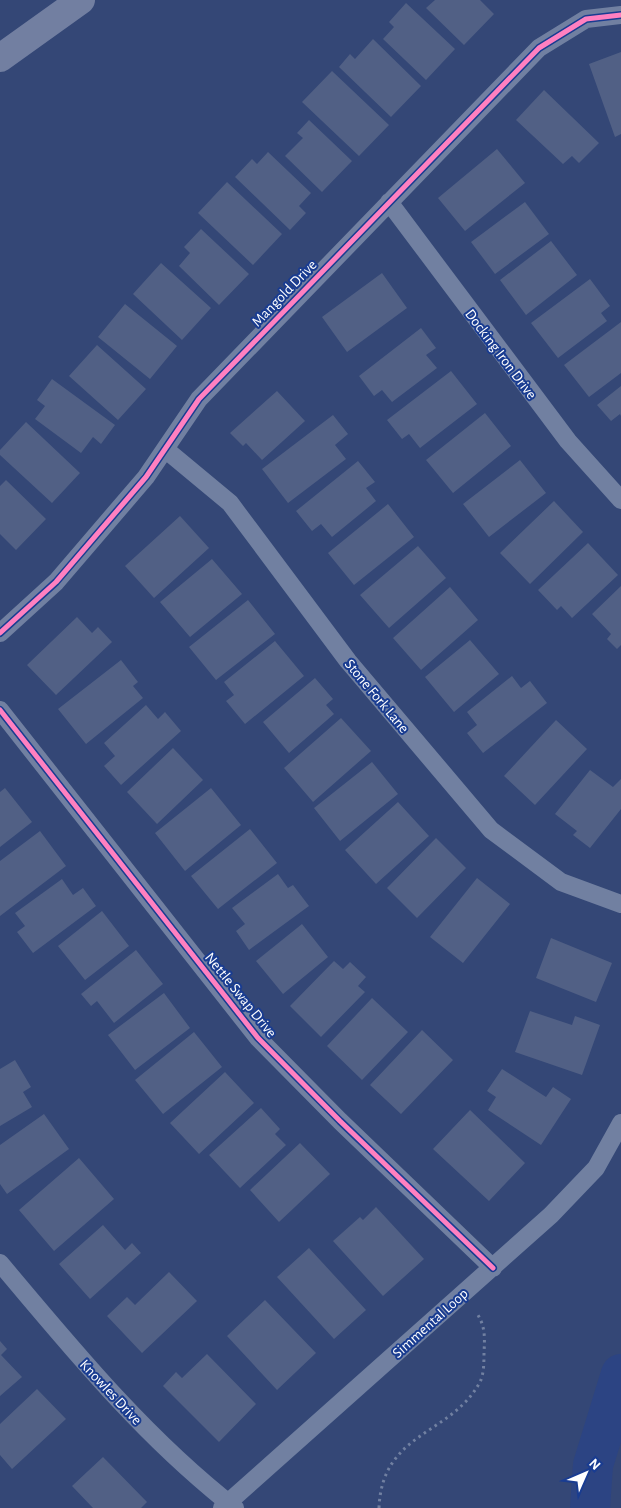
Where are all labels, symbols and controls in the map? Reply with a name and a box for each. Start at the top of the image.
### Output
street label: Mangold Drive [249,257,320,330]
street label: Docking Iron Drive [462,307,539,402]
street label: Stone Fork Lane [342,657,412,736]
street label: Nettle Swap Drive [202,950,279,1041]
street label: Simmental Loop [390,1286,471,1361]
street label: Knowles Drive [77,1357,144,1428]
north arrow [561,1448,611,1498]
text: N [586,1456,603,1473]

